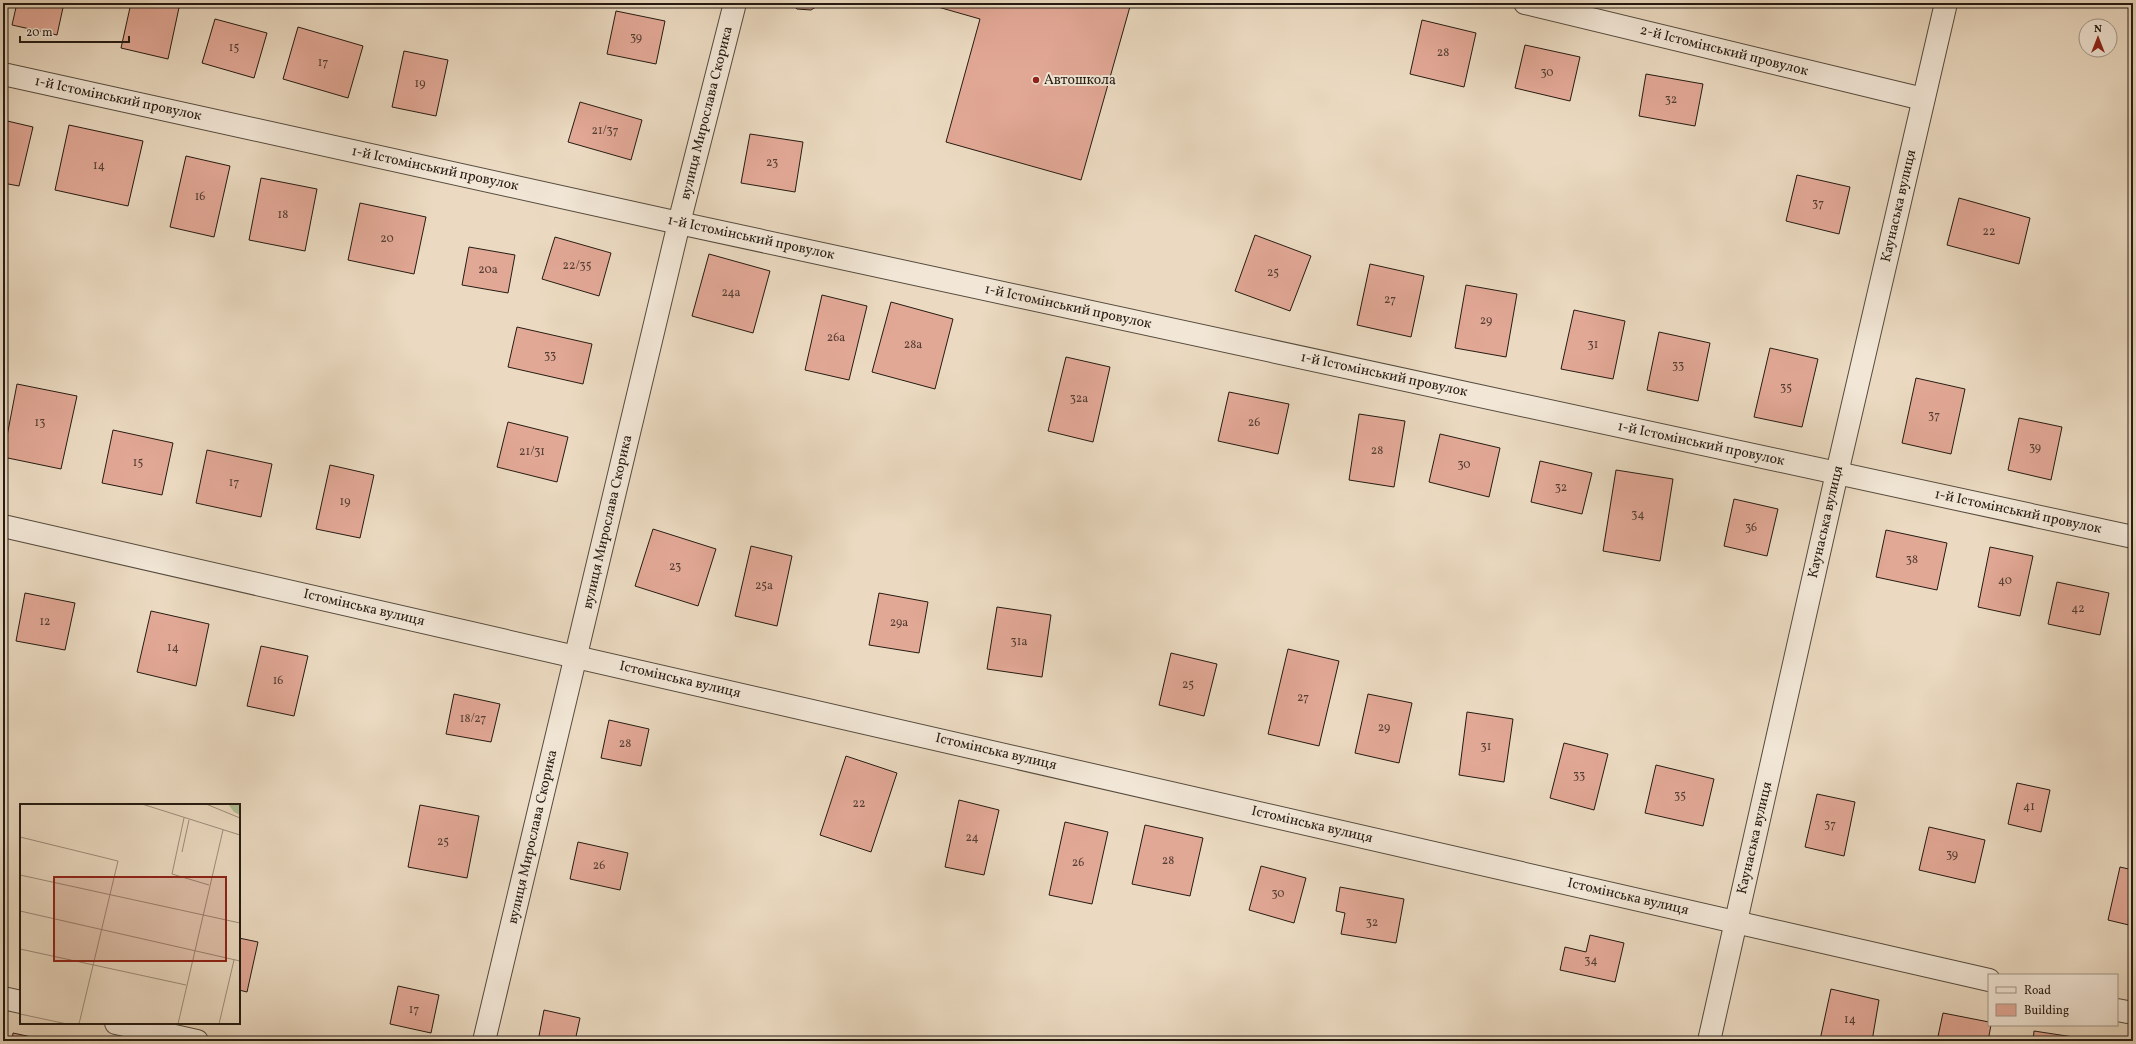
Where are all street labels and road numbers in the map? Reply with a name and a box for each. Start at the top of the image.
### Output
street label: 2-й Істомінський провулок [1638,21,1811,81]
street label: вулиця Мирослава Скорика [676,24,738,202]
street label: 1-й Істомінський провулок [33,72,204,126]
street label: 1-й Істомінський провулок [350,142,521,196]
street label: Каунаська вулиця [1877,148,1921,264]
street label: 1-й Істомінський провулок [666,211,837,265]
street label: 1-й Істомінський провулок [983,280,1154,334]
street label: 1-й Істомінський провулок [1299,348,1470,402]
street label: 1-й Істомінський провулок [1616,417,1787,471]
street label: вулиця Мирослава Скорика [579,433,637,611]
street label: Каунаська вулиця [1804,464,1848,580]
street label: 1-й Істомінський провулок [1933,485,2104,539]
street label: Істомінська вулиця [301,585,427,631]
street label: Істомінська вулиця [617,657,743,703]
street label: Істомінська вулиця [933,729,1059,775]
street label: вулиця Мирослава Скорика [504,748,562,926]
street label: Каунаська вулиця [1733,780,1777,896]
street label: Істомінська вулиця [1249,802,1375,848]
street label: Істомінська вулиця [1565,874,1691,920]

